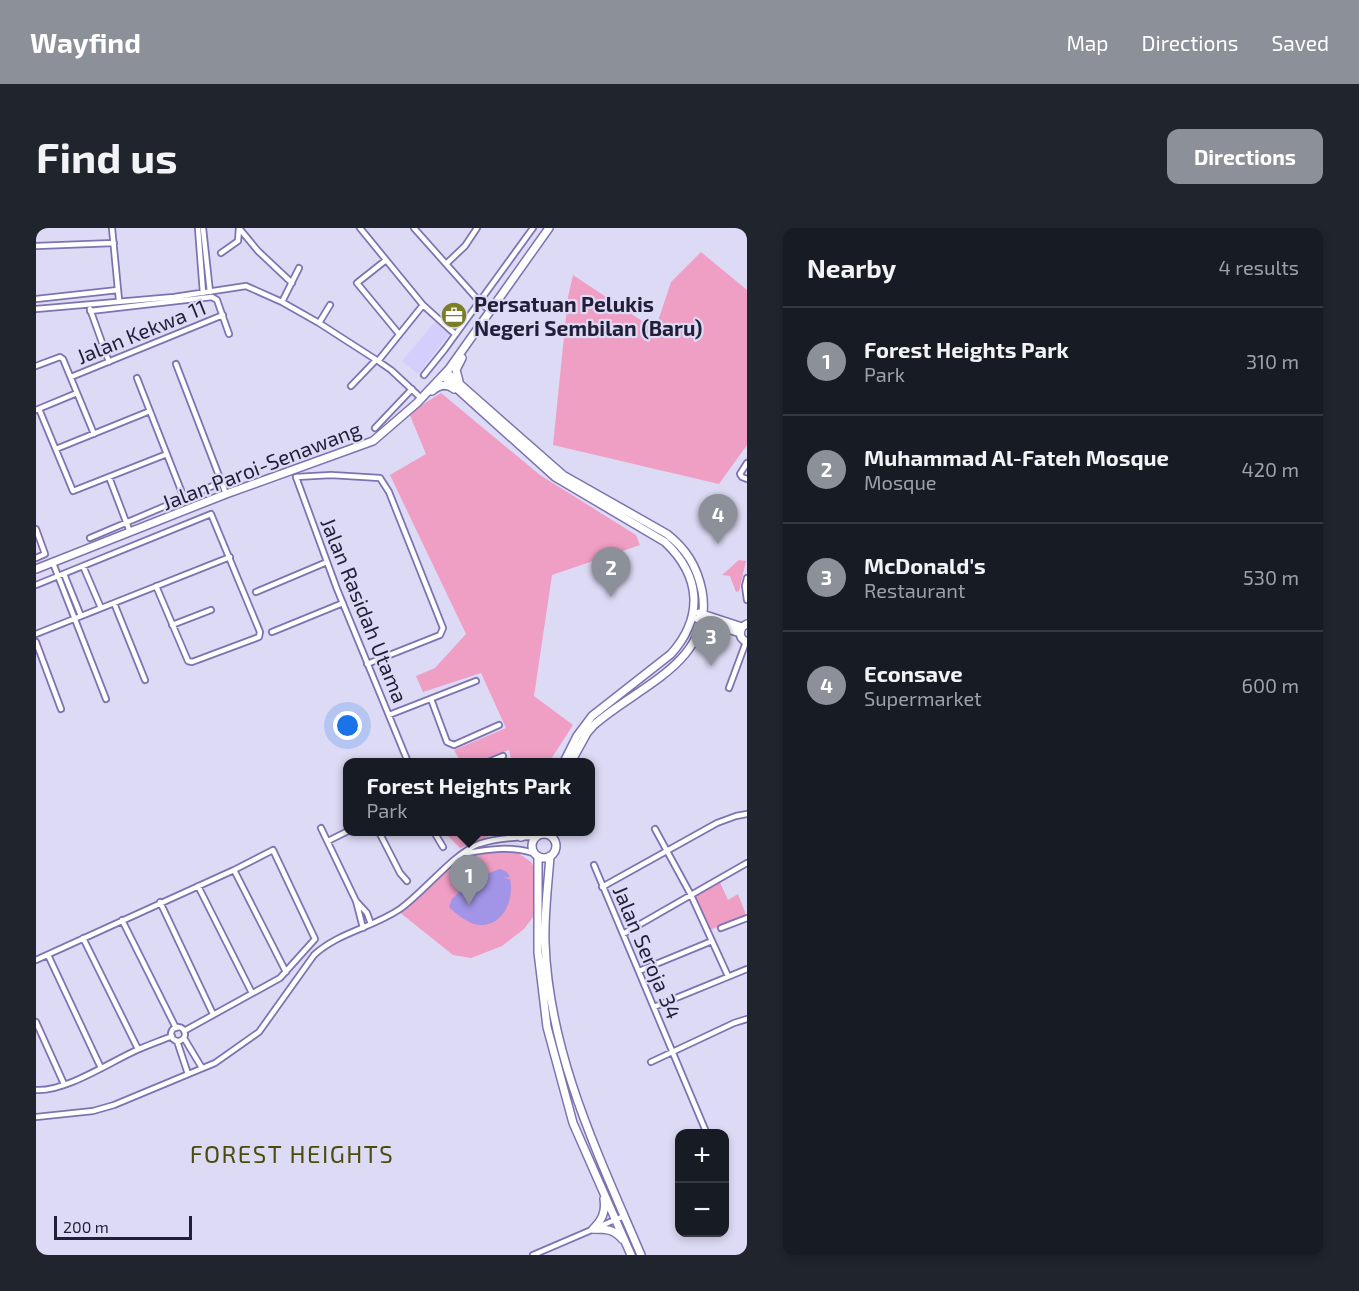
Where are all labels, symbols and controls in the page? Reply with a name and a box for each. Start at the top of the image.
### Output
text: Wayfind [30,25,141,59]
text: Map [1066,30,1109,55]
text: Directions [1142,30,1238,55]
text: Saved [1271,30,1329,55]
button: Directions [1167,129,1323,184]
text: Find us [36,131,178,181]
text: Nearby [807,252,896,283]
text: 4 results [1219,255,1299,279]
place label: Persatuan Pelukis Negeri Sembilan (Baru) [474,291,702,340]
street label: Jalan Kekwa 11 [73,294,209,368]
office icon: Persatuan Pelukis Negeri Sembilan (Baru) [439,300,469,330]
text: Forest Heights Park [864,336,1069,362]
text: 1 [822,349,831,373]
text: 310 m [1246,349,1299,373]
text: Park [864,362,905,386]
street label: Jalan Paroi-Senawang [158,415,364,514]
text: Muhammad Al-Fateh Mosque [864,444,1169,470]
text: 2 [821,457,832,481]
text: 420 m [1241,457,1299,481]
text: Mosque [864,470,937,494]
pin: 4 [698,494,738,544]
street label: Jalan Rasidah Utama [316,514,414,706]
pin: 2 [592,548,630,597]
text: McDonald's [864,552,986,578]
text: 3 [821,565,832,589]
text: 530 m [1243,565,1299,589]
text: Restaurant [864,578,965,602]
pin: 3 [692,616,730,666]
text: Econsave [864,660,963,686]
text: 4 [820,673,833,697]
text: 600 m [1241,673,1299,697]
text: Supermarket [864,686,982,710]
your location [333,711,362,740]
popup [343,758,595,836]
text: Forest Heights Park [367,772,571,798]
text: Park [367,798,407,822]
pin: 1 [450,856,488,905]
street label: Jalan Seroja 34 [608,882,687,1023]
map controls [675,1129,729,1237]
button: + [675,1129,729,1183]
district label: FOREST HEIGHTS [190,1139,394,1168]
button: − [675,1183,729,1237]
scale bar [54,1213,192,1240]
text: 200 m [63,1217,109,1236]

